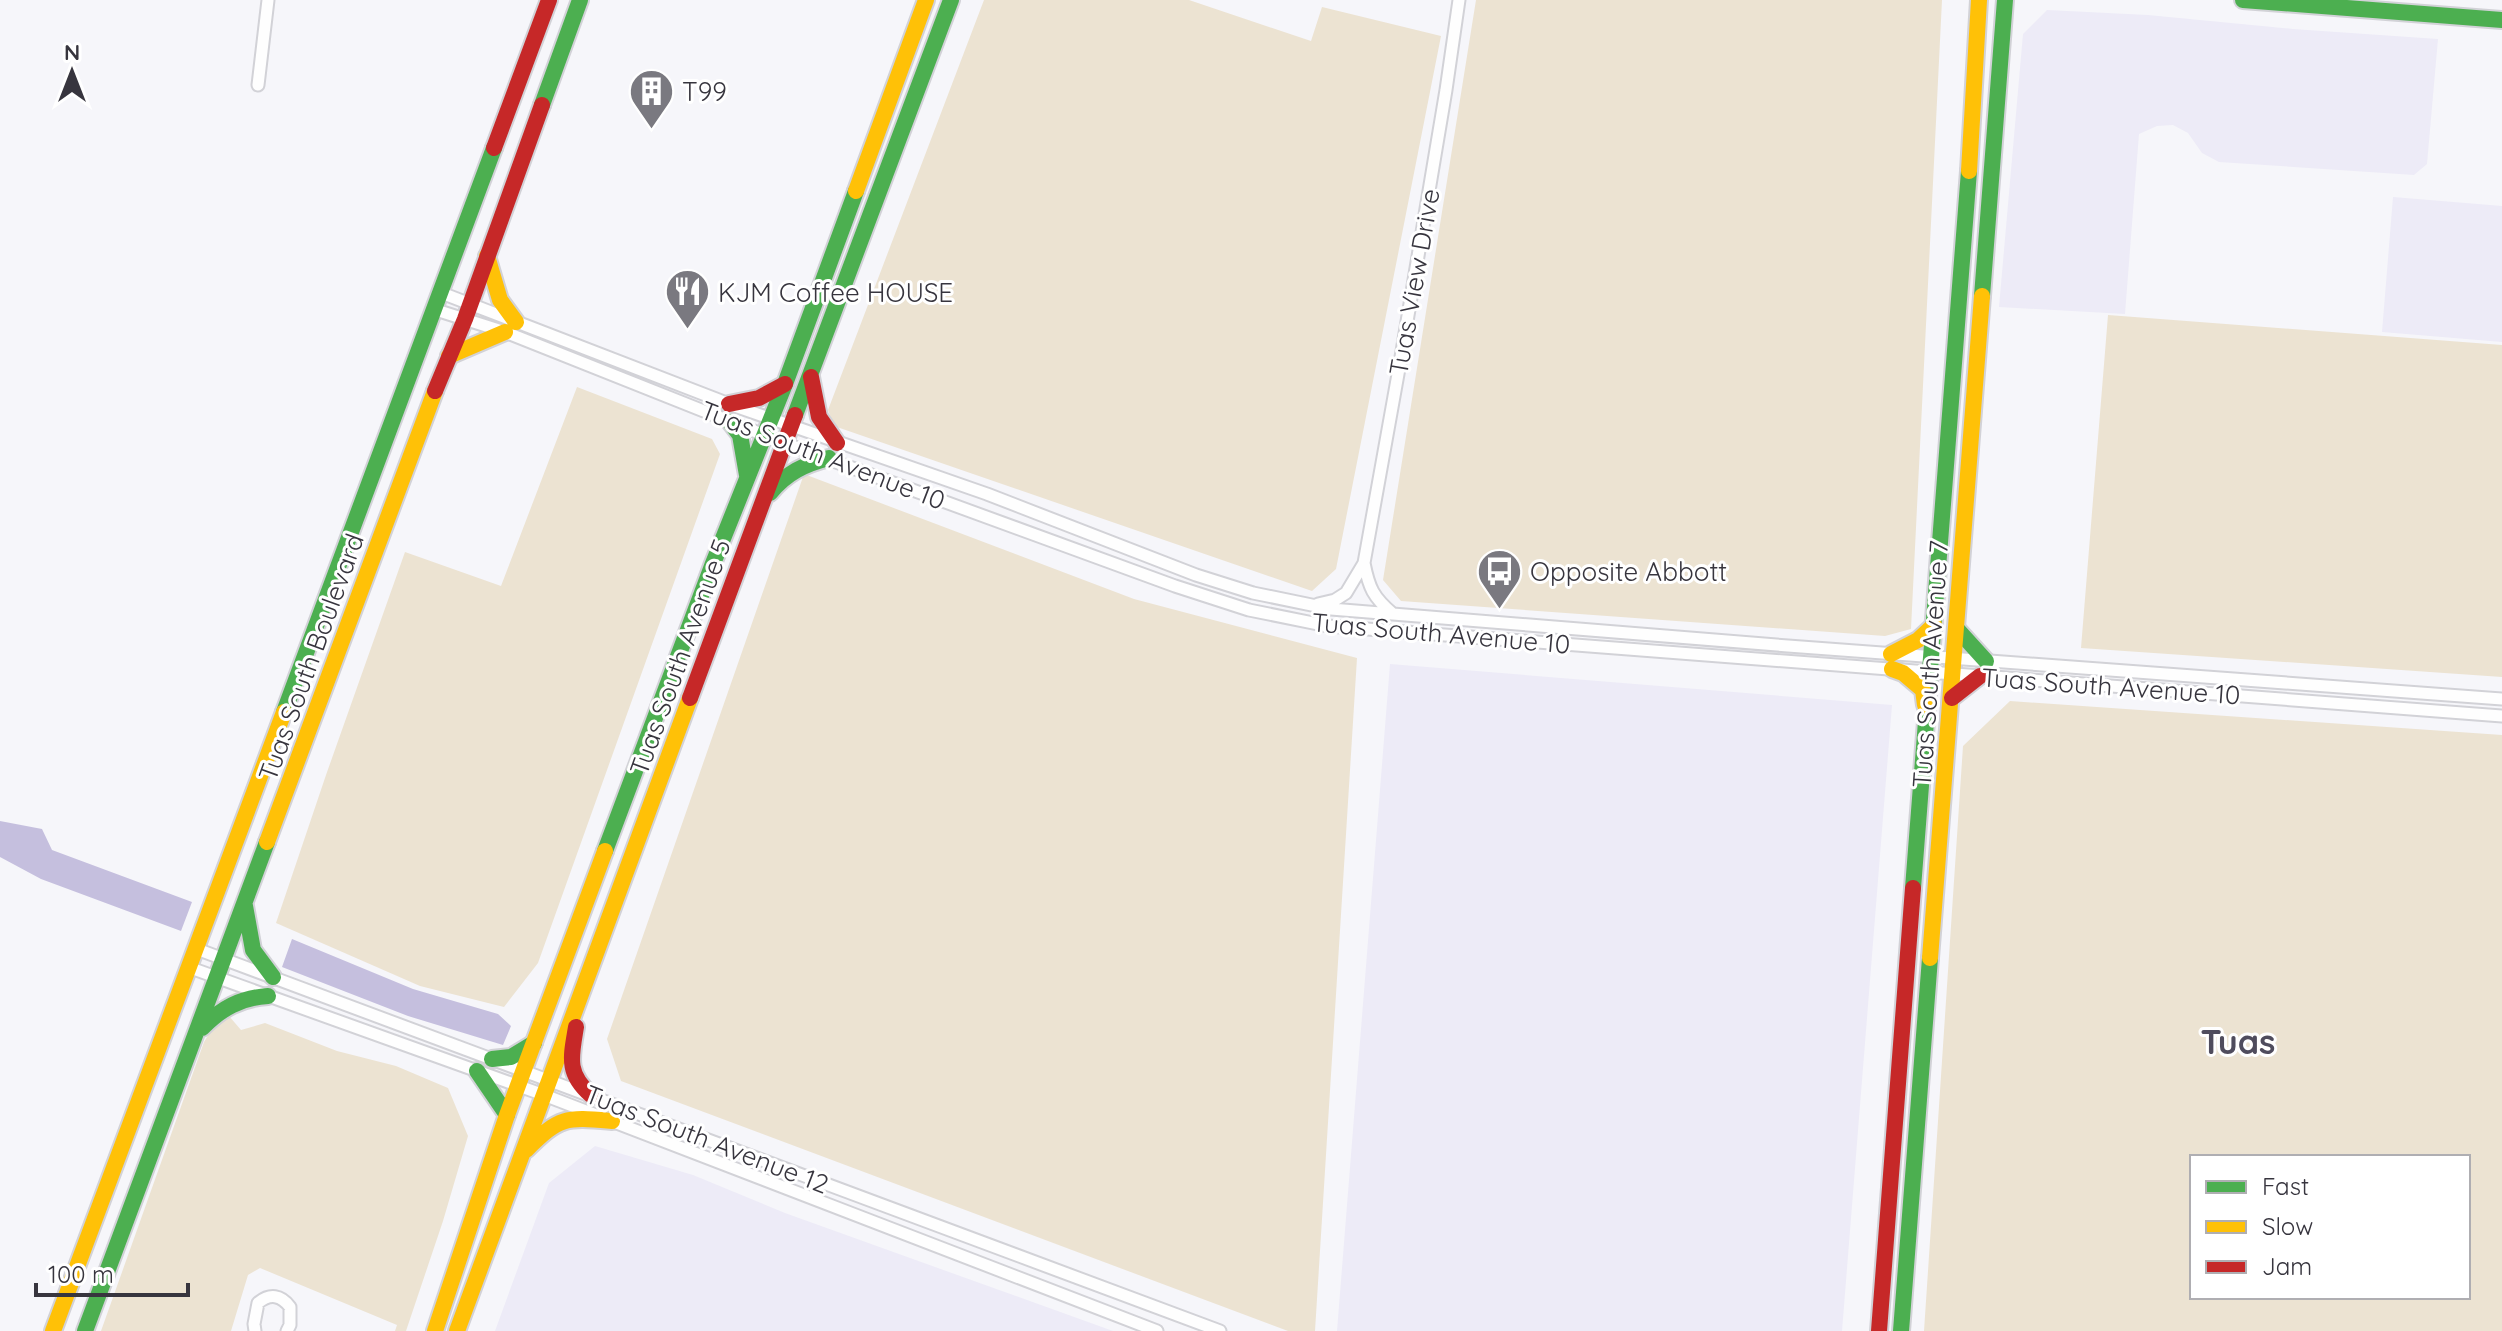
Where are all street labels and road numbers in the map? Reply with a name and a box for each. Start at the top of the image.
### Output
street label: Tuas View Drive [1381,186,1447,378]
street label: Tuas South Avenue 10 [696,393,950,517]
street label: Tuas South Boulevard [251,529,371,785]
street label: Tuas South Avenue 5 [622,535,738,779]
street label: Tuas South Avenue 7 [1905,539,1955,789]
street label: Tuas South Avenue 10 [1310,605,1572,661]
street label: Tuas South Avenue 10 [1981,660,2241,712]
street label: Tuas South Avenue 12 [581,1077,833,1201]

